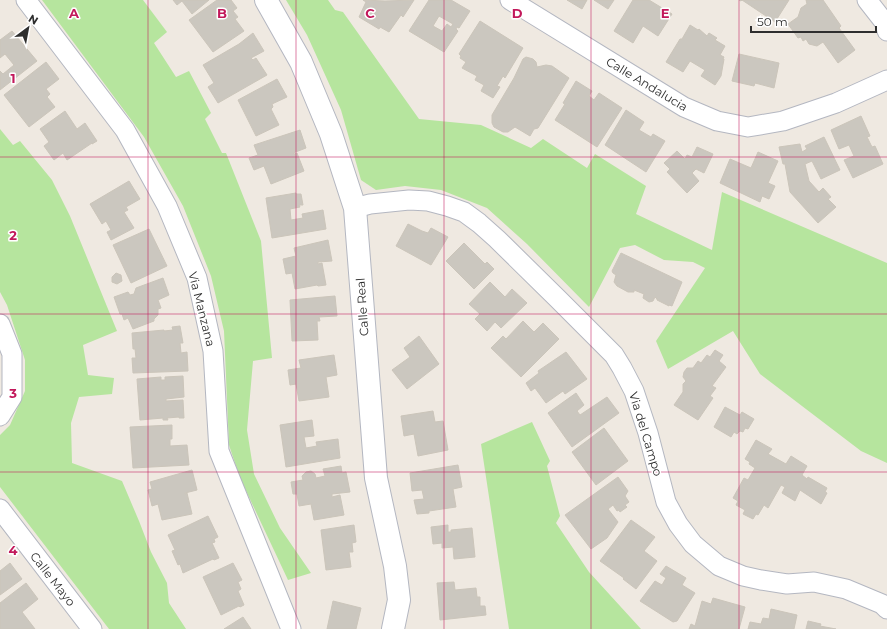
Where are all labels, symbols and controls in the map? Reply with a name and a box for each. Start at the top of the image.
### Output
text: A [68,5,80,21]
text: B [217,5,227,21]
text: C [365,5,375,21]
text: D [512,5,523,21]
text: E [661,5,670,21]
north arrow [8,8,48,48]
scale bar [751,8,876,34]
text: N [26,11,41,28]
text: 50 m [757,14,788,29]
street label: Calle Andalucia [603,54,691,114]
text: 1 [10,70,16,86]
text: 2 [9,227,17,243]
street label: Via Manzana [185,270,219,348]
street label: Calle Real [352,277,372,337]
text: 3 [8,385,17,401]
street label: Via del Campo [626,390,666,478]
text: 4 [9,542,18,558]
street label: Calle Mayo [27,549,79,609]

